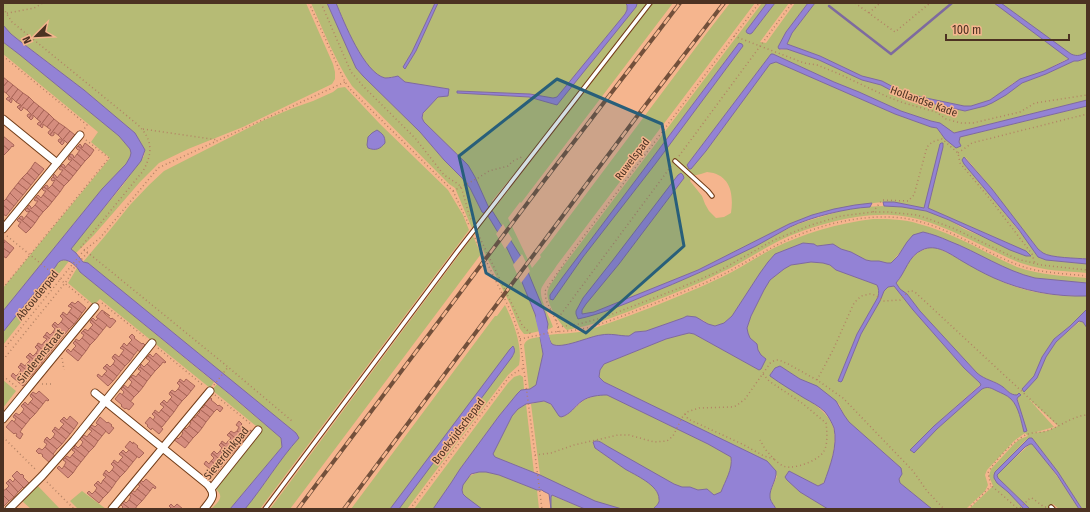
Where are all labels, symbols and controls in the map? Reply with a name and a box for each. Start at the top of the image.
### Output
north arrow [16,16,56,56]
scale bar [946,16,1069,42]
text: 100 m [952,23,981,37]
text: N [20,34,35,46]
street label: Hollandse Kade [888,83,959,120]
street label: Ruwelspad [612,136,652,183]
street label: Abcouderpad [13,268,61,323]
street label: Sinderenstraat [14,326,67,386]
street label: Broekzijdschepad [429,396,487,467]
street label: Sieverdinkpad [201,424,252,482]

